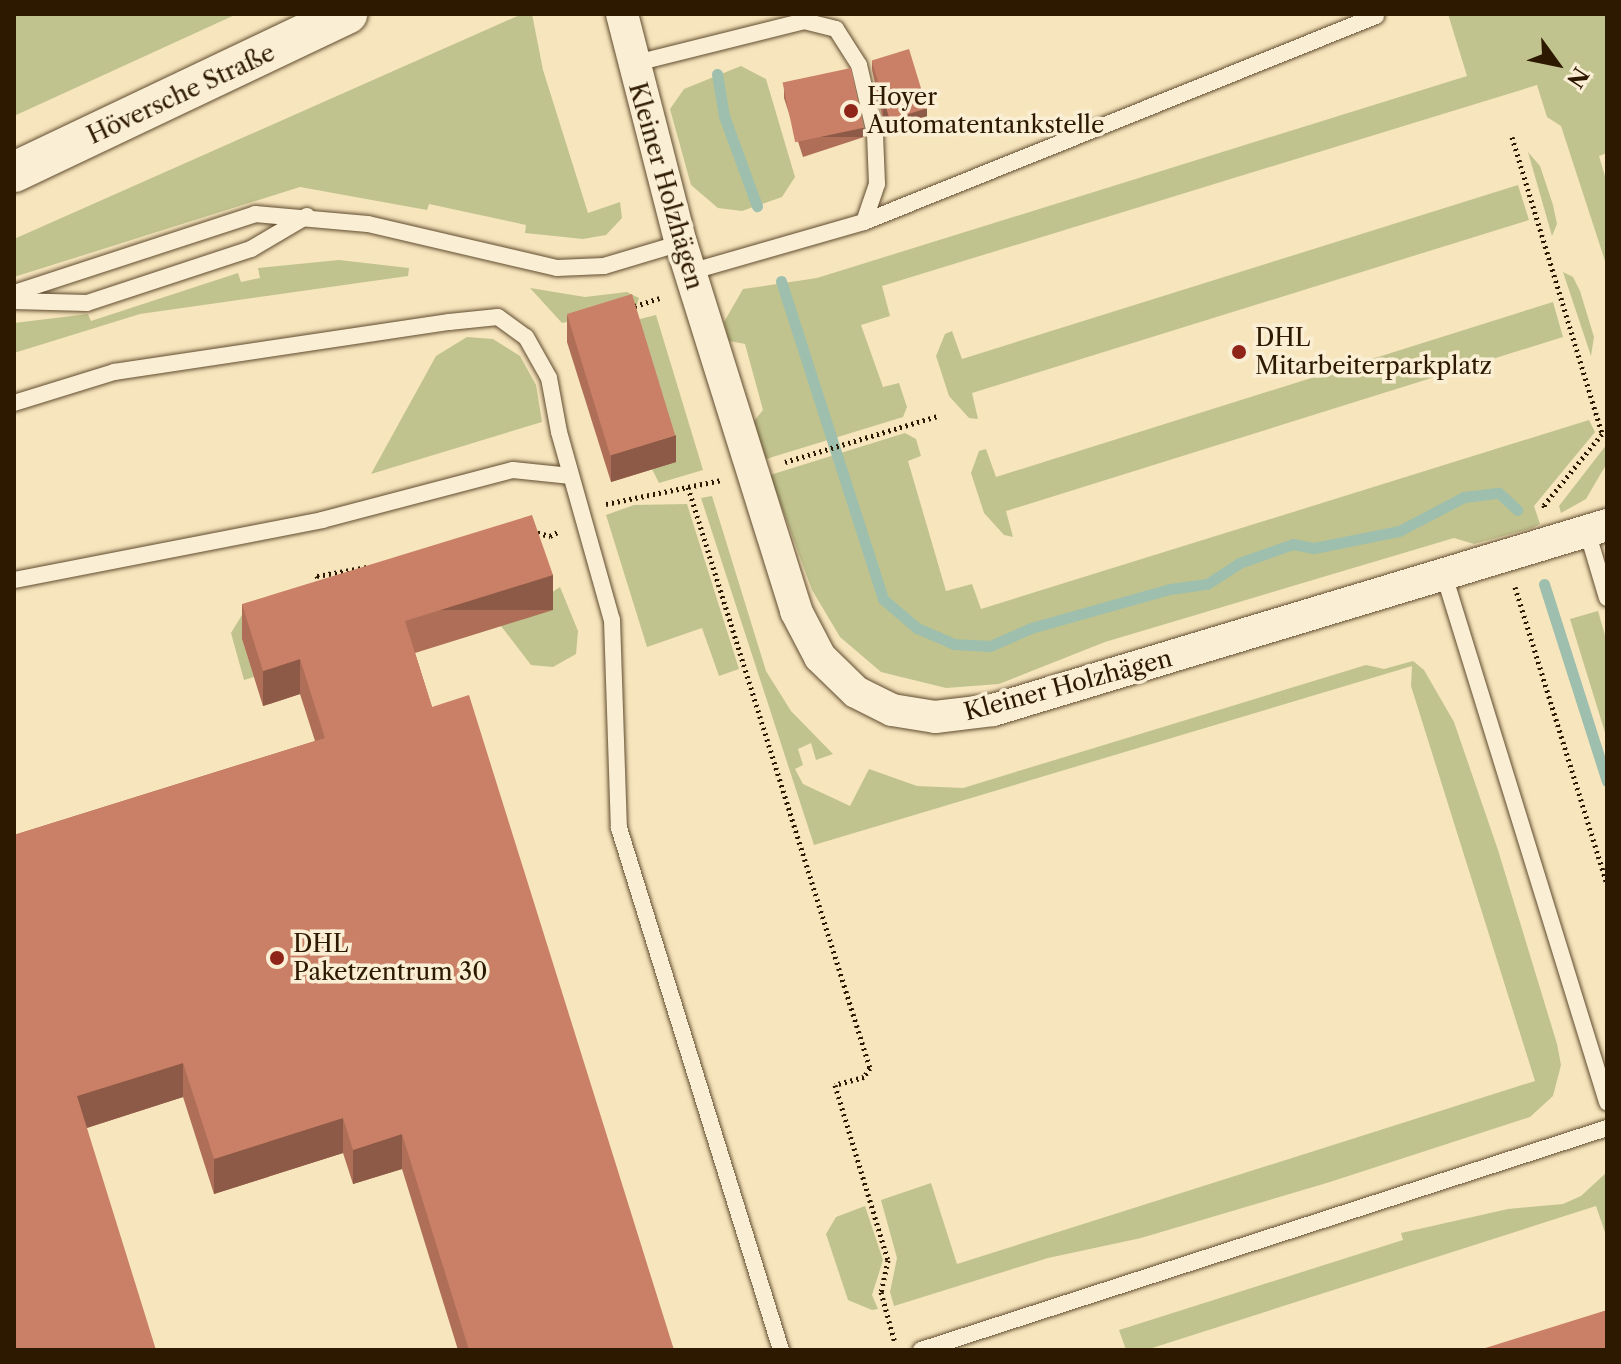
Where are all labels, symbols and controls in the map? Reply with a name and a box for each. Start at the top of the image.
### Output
north arrow [1517,24,1597,104]
street label: Höversche Straße [83,38,279,150]
text: N [1561,62,1594,93]
street label: Kleiner Holzhägen [623,79,709,293]
place label: Hoyer Automatentankstelle [867,83,1104,139]
marker: Hoyer Automatentankstelle [842,102,860,120]
place label: DHL Mitarbeiterparkplatz [1255,324,1492,380]
marker: DHL Mitarbeiterparkplatz [1230,343,1248,361]
street label: Kleiner Holzhägen [961,643,1175,727]
place label: DHL Paketzentrum 30 [293,930,487,986]
marker: DHL Paketzentrum 30 [268,949,286,967]

